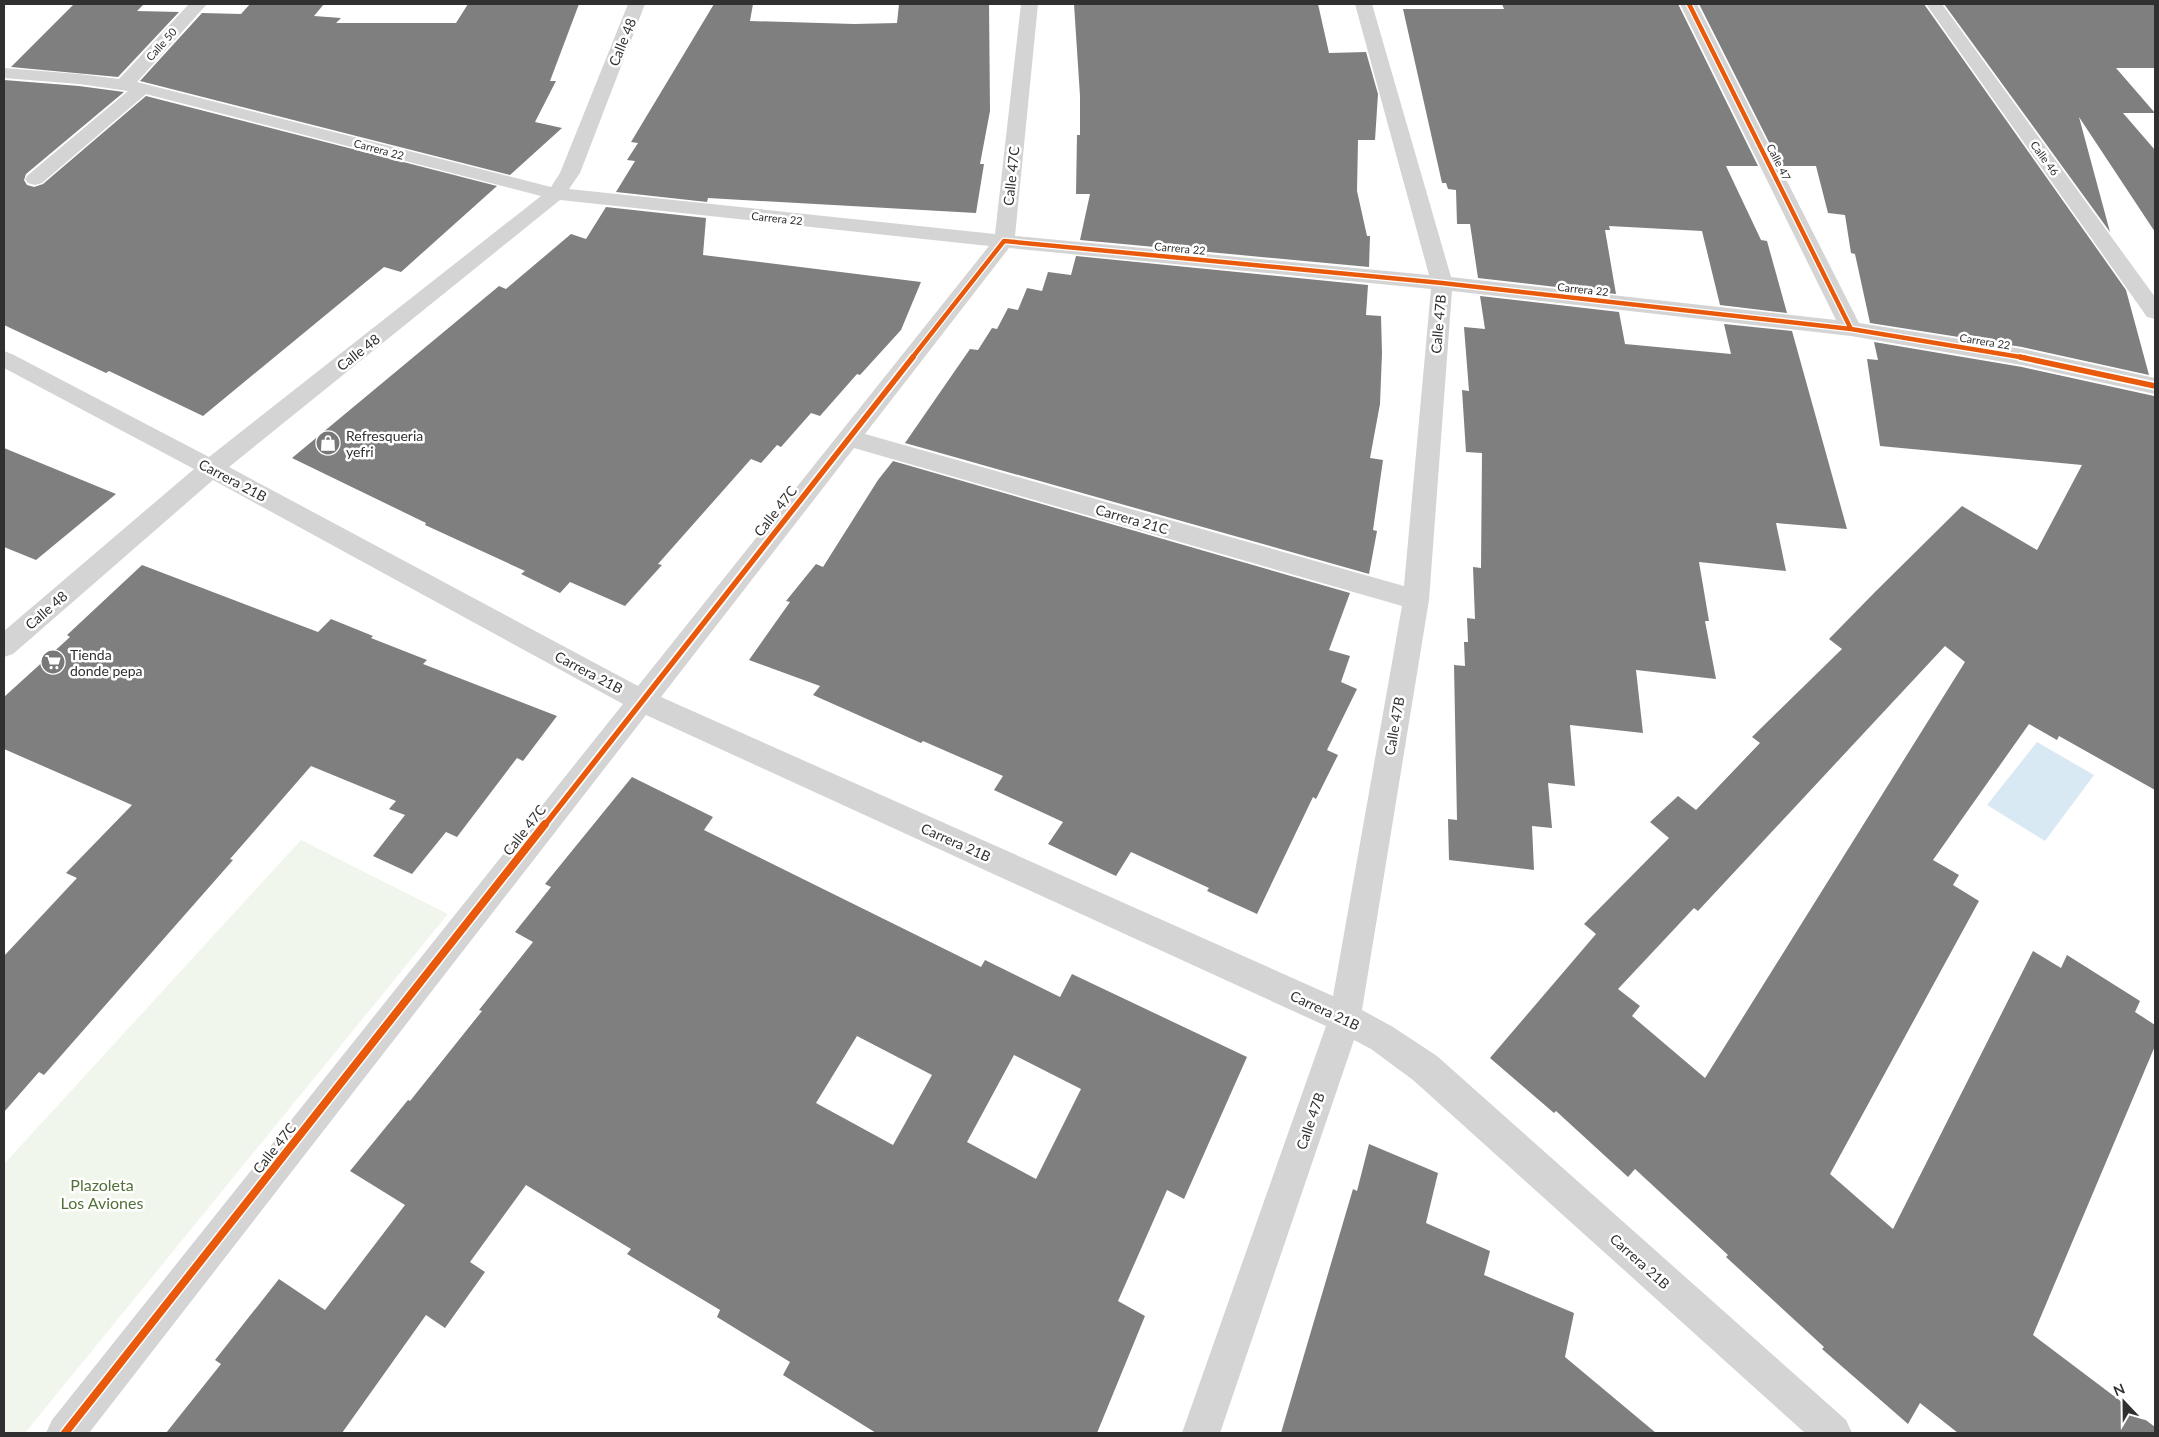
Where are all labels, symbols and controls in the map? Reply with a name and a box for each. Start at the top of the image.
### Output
street label: Calle 48 [605,16,639,68]
street label: Calle 50 [143,25,179,63]
street label: Carrera 22 [353,136,405,162]
street label: Calle 46 [2028,138,2062,178]
street label: Calle 47 [1764,141,1794,183]
street label: Calle 47C [999,145,1023,206]
street label: Carrera 22 [751,209,803,227]
street label: Carrera 22 [1154,239,1206,257]
street label: Carrera 22 [1557,280,1609,298]
street label: Calle 47B [1427,294,1449,354]
street label: Calle 48 [333,330,383,374]
street label: Carrera 22 [1959,331,2011,351]
place label: Refresqueria yefri [346,427,423,460]
shop icon: Refresqueria yefri [315,430,341,456]
street label: Carrera 21B [196,455,270,505]
street label: Calle 47C [750,482,800,540]
street label: Carrera 21C [1094,501,1171,538]
street label: Calle 48 [22,587,70,633]
place label: Tienda donde pepa [70,646,142,679]
street label: Carrera 21B [552,647,626,697]
supermarket icon: Tienda donde pepa [40,649,66,675]
street label: Calle 47B [1380,695,1408,757]
street label: Calle 47C [499,801,549,859]
street label: Carrera 21B [919,819,993,865]
street label: Carrera 21B [1288,987,1362,1033]
street label: Calle 47B [1292,1090,1328,1152]
street label: Calle 47C [249,1119,299,1177]
park label: Plazoleta Los Aviones [61,1175,143,1212]
street label: Carrera 21B [1607,1230,1673,1292]
north arrow [2099,1377,2149,1427]
text: N [2111,1380,2127,1399]

